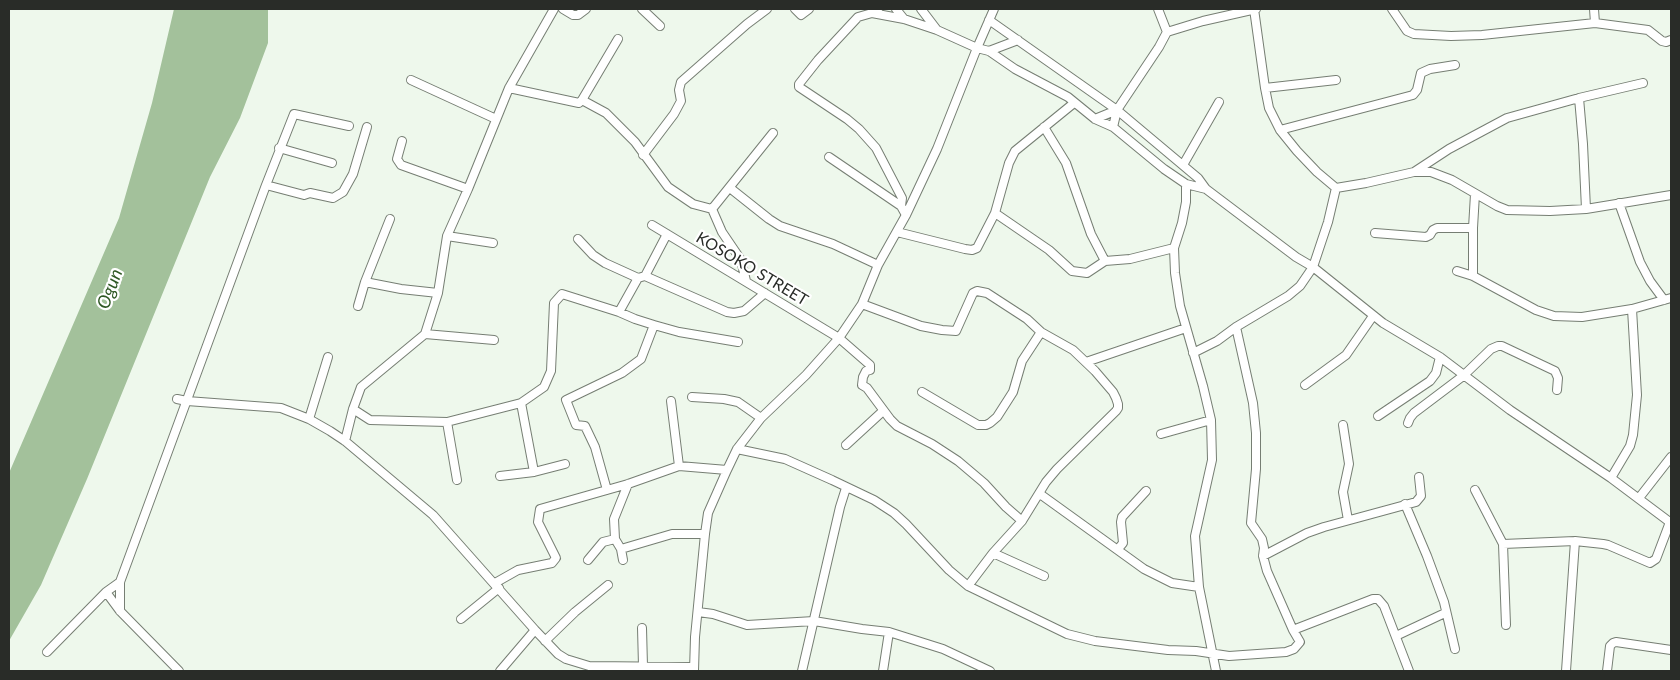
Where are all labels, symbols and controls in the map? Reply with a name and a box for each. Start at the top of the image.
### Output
street label: KOSOKO STREET [693,228,811,310]
water label: Ogun [93,266,127,312]

